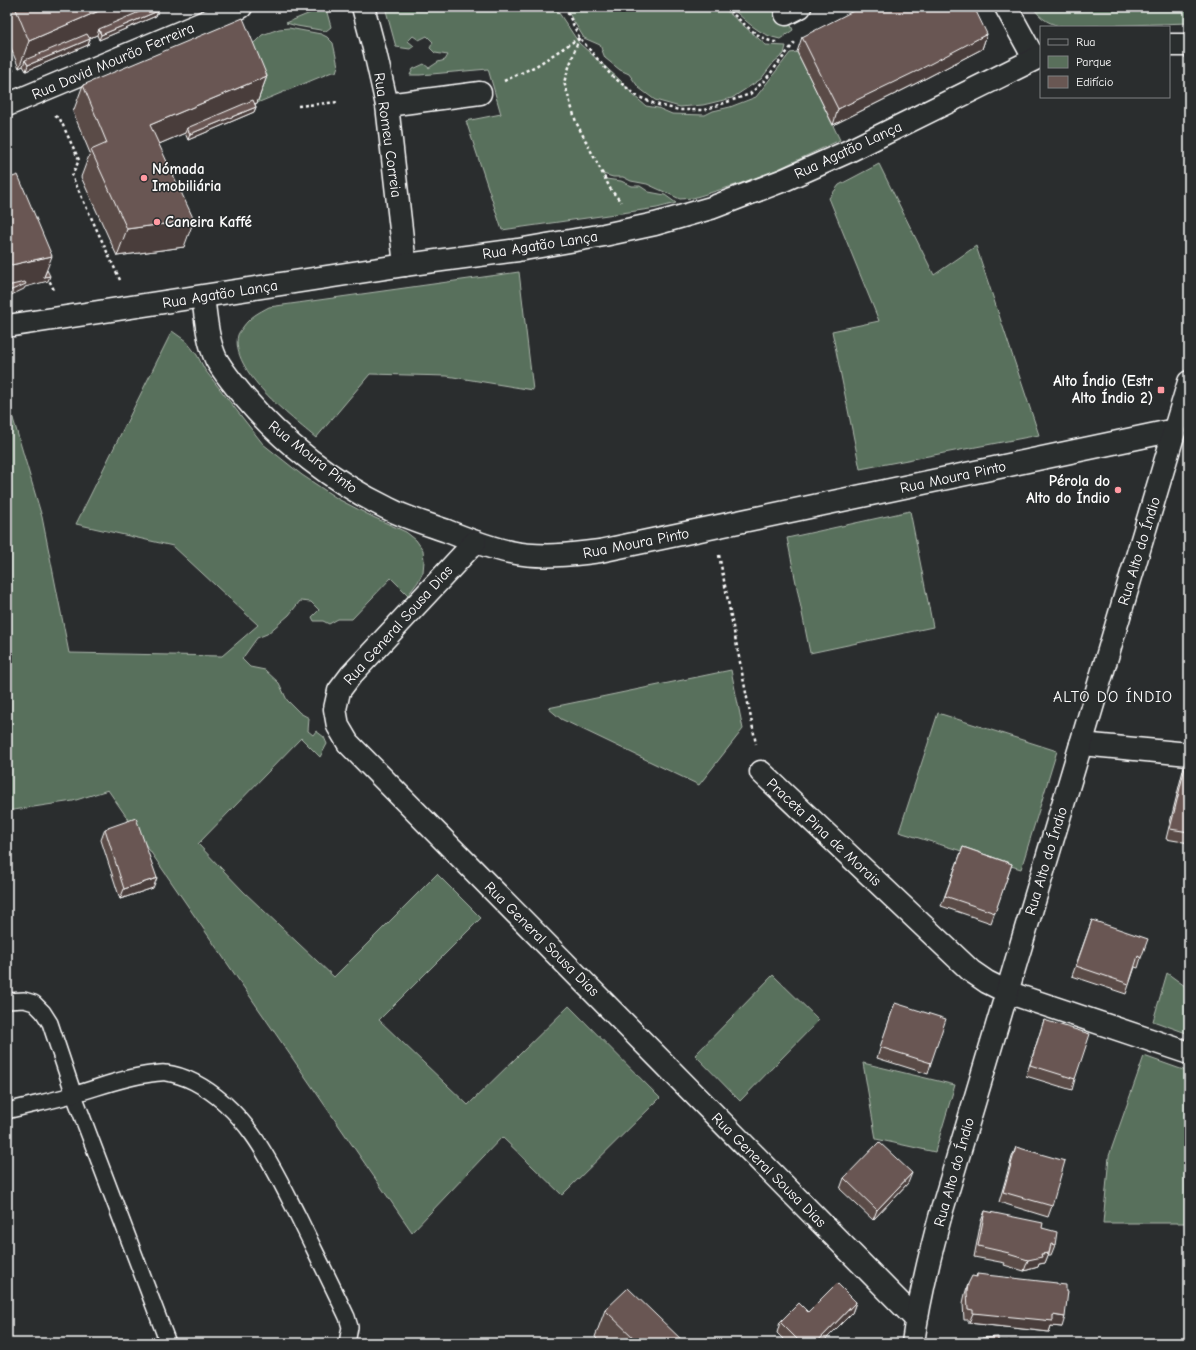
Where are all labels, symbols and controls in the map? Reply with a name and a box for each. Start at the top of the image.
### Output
street label: Rua David Mourão Ferreira [29,19,197,103]
legend [1040,26,1170,98]
text: Rua [1076,35,1095,49]
text: Parque [1076,55,1111,69]
street label: Rua Romeu Correia [370,71,406,199]
text: Edifício [1076,75,1113,89]
street label: Rua Agatão Lança [791,117,905,183]
place label: Nómada Imobiliária [152,160,221,195]
marker: Nómada Imobiliária [139,173,149,183]
place label: Caneira Kaffé [165,213,252,231]
marker: Caneira Kaffé [152,217,162,227]
street label: Rua Agatão Lança [481,227,599,263]
street label: Rua Agatão Lança [161,276,279,312]
place label: Alto Índio (Estr Alto Índio 2) [1053,371,1153,407]
marker: Alto Índio (Estr Alto Índio 2) [1156,385,1166,395]
street label: Rua Moura Pinto [265,417,361,497]
street label: Rua Moura Pinto [898,457,1008,497]
place label: Pérola do Alto do Índio [1026,472,1110,507]
marker: Pérola do Alto do Índio [1113,485,1123,495]
street label: Rua Alto do Índio [1113,494,1164,607]
street label: Rua Moura Pinto [581,524,691,562]
street label: Rua General Sousa Dias [340,561,456,689]
district label: ALTO DO ÍNDIO [1053,687,1173,706]
street label: Praceta Pina de Morais [763,774,885,890]
street label: Rua Alto do Índio [1020,804,1071,917]
street label: Rua General Sousa Dias [481,878,603,1000]
street label: Rua General Sousa Dias [708,1109,830,1231]
street label: Rua Alto do Índio [929,1115,978,1229]

